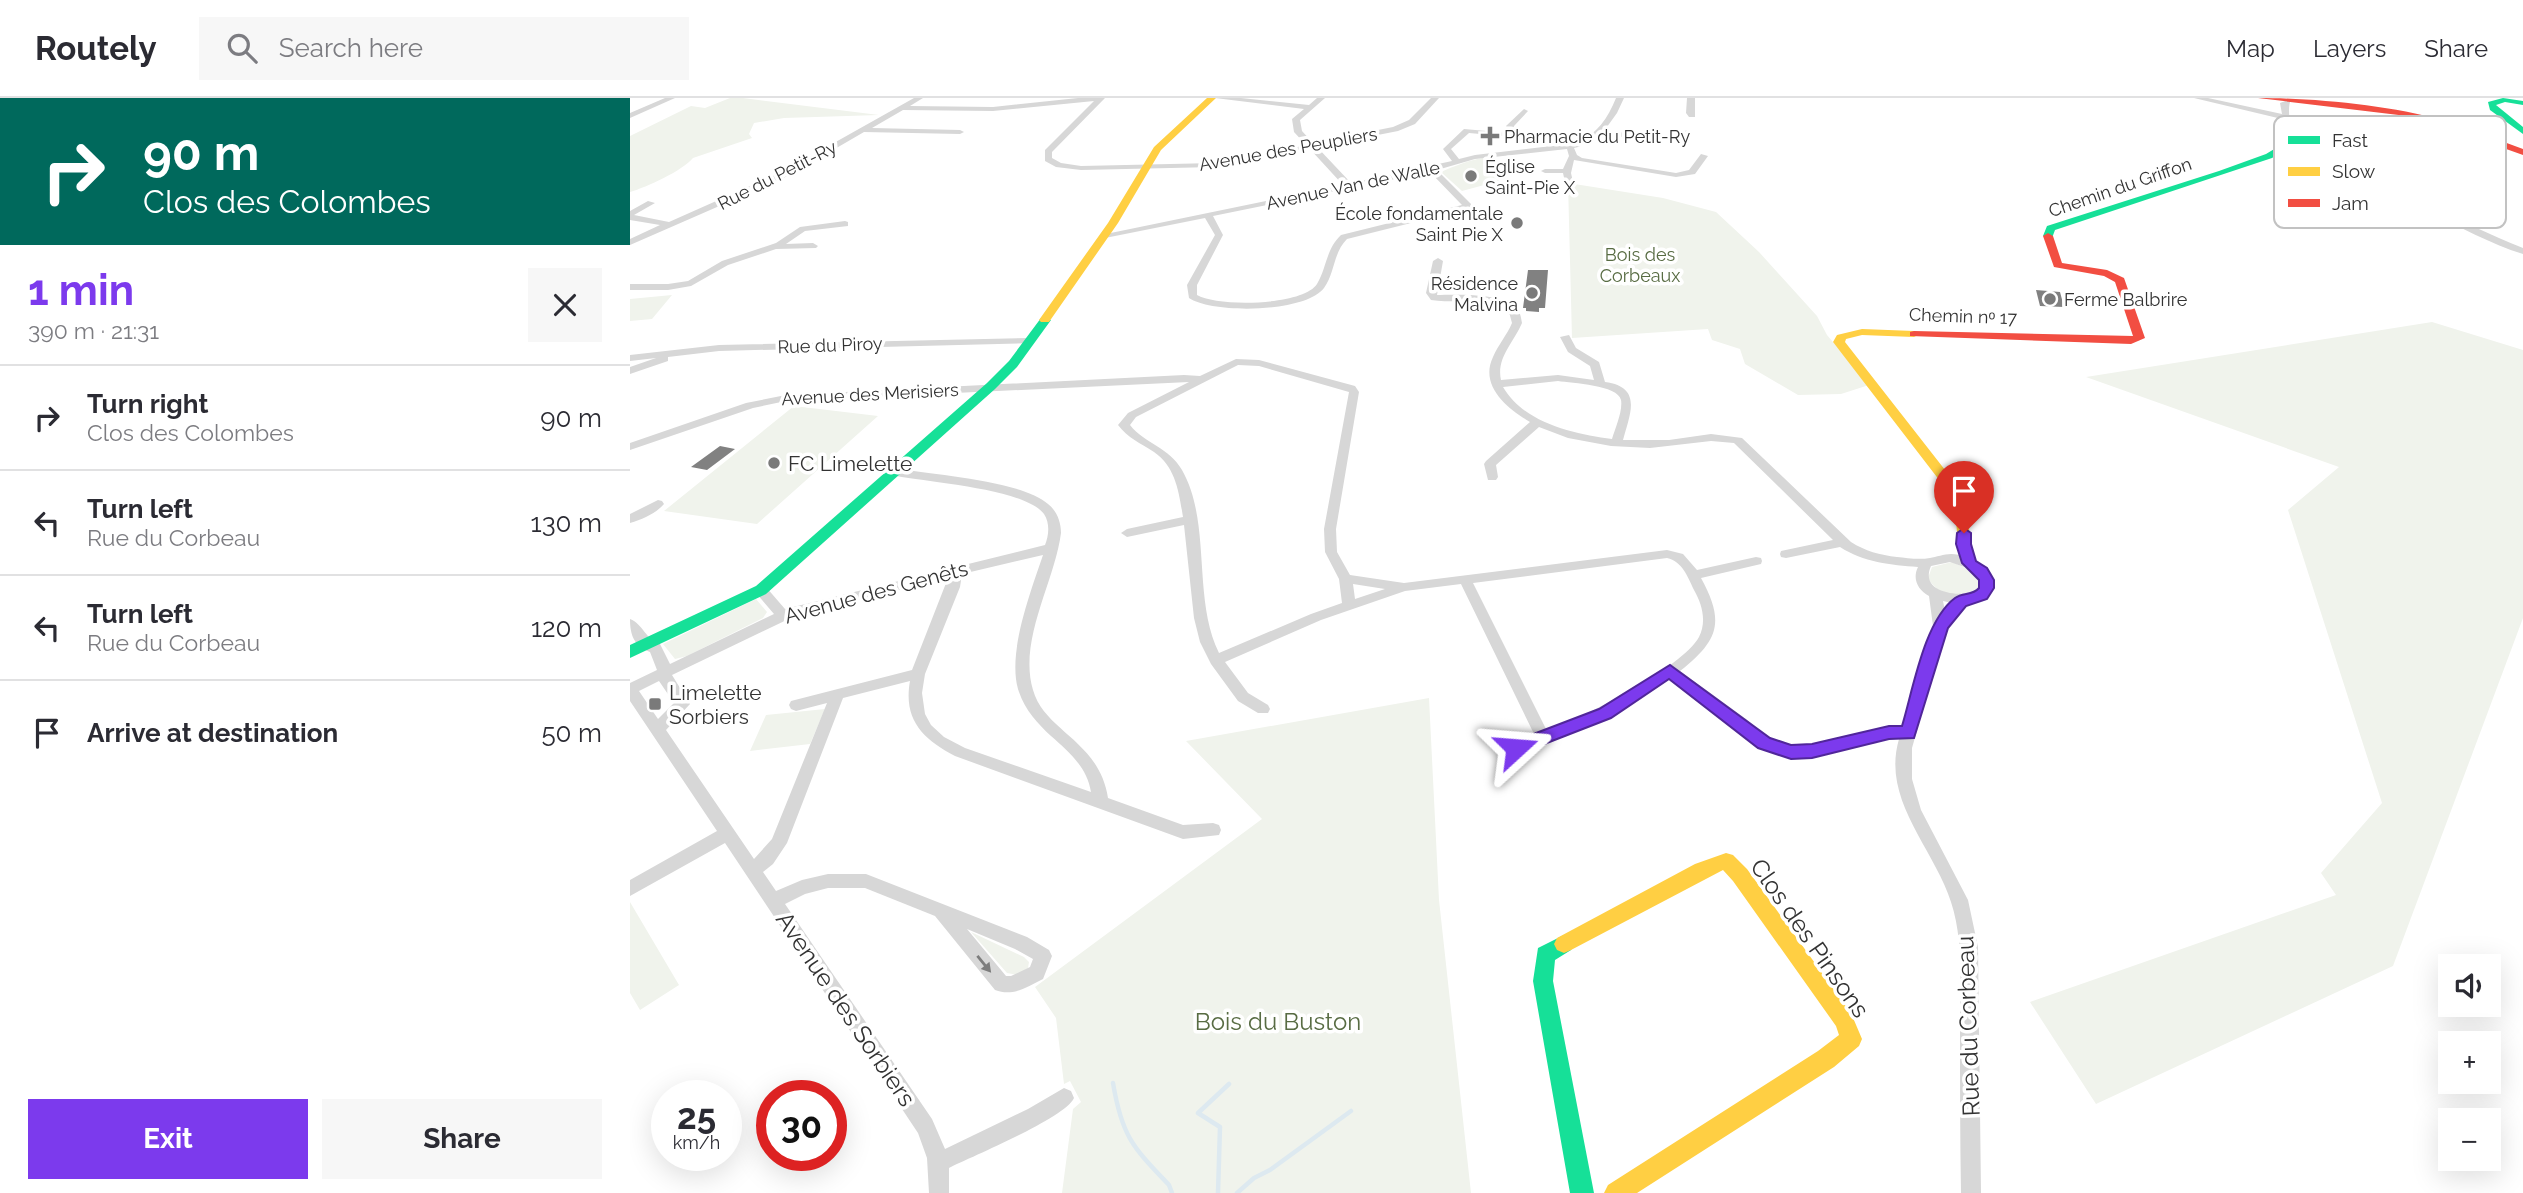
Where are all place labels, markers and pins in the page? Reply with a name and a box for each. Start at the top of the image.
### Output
place label: Pharmacie du Petit-Ry [1504,126,1690,147]
marker: Pharmacie du Petit-Ry [1482,128,1498,144]
place label: Église Saint-Pie X [1485,155,1576,198]
marker: Église Saint-Pie X [1463,168,1479,184]
place label: École fondamentale Saint Pie X [1335,202,1504,245]
marker: École fondamentale Saint Pie X [1509,215,1525,231]
place label: Résidence Malvina [1431,273,1518,315]
marker: Résidence Malvina [1524,285,1540,301]
place label: Ferme Balbrire [2064,289,2188,310]
marker: Ferme Balbrire [2042,291,2058,307]
place label: FC Limelette [788,451,912,476]
marker: FC Limelette [766,455,782,471]
pin [1934,461,1994,533]
place label: Limelette Sorbiers [669,680,762,729]
marker: Limelette Sorbiers [647,696,663,712]

